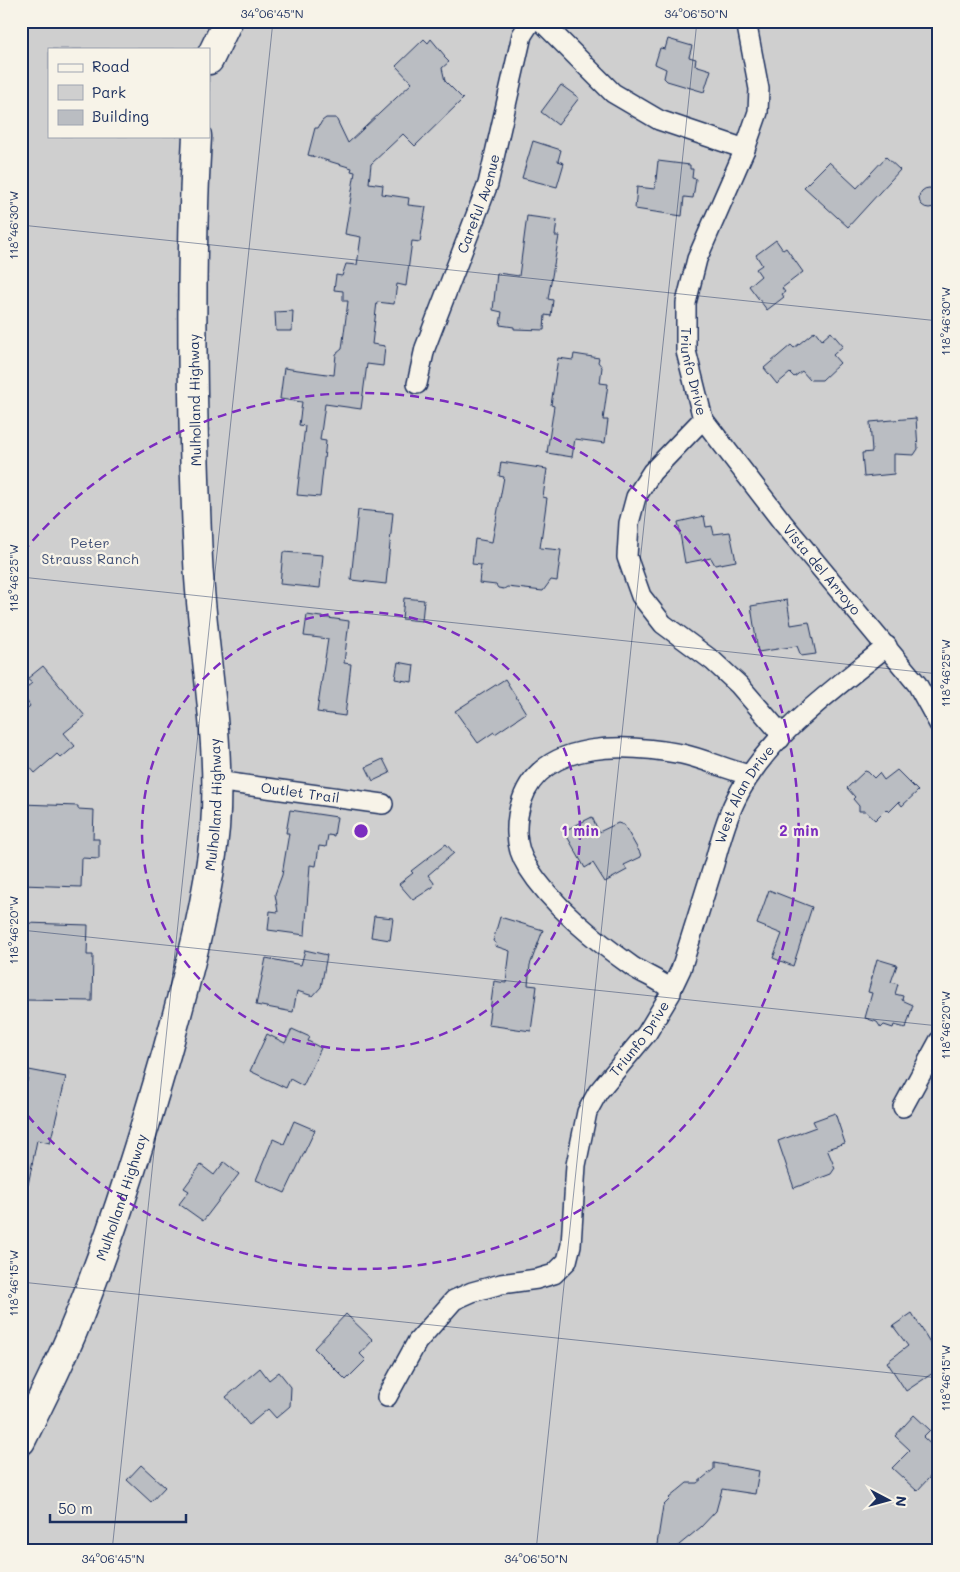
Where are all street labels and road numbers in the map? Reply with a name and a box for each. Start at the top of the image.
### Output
street label: Careful Avenue [452,152,504,256]
street label: Triunfo Drive [677,327,712,417]
street label: Mulholland Highway [184,334,205,466]
street label: Vista del Arroyo [779,520,866,619]
street label: Mulholland Highway [200,738,225,872]
street label: West Alan Drive [710,741,778,846]
street label: Outlet Trail [260,777,341,807]
street label: Triunfo Drive [605,997,673,1080]
street label: Mulholland Highway [91,1131,151,1263]

